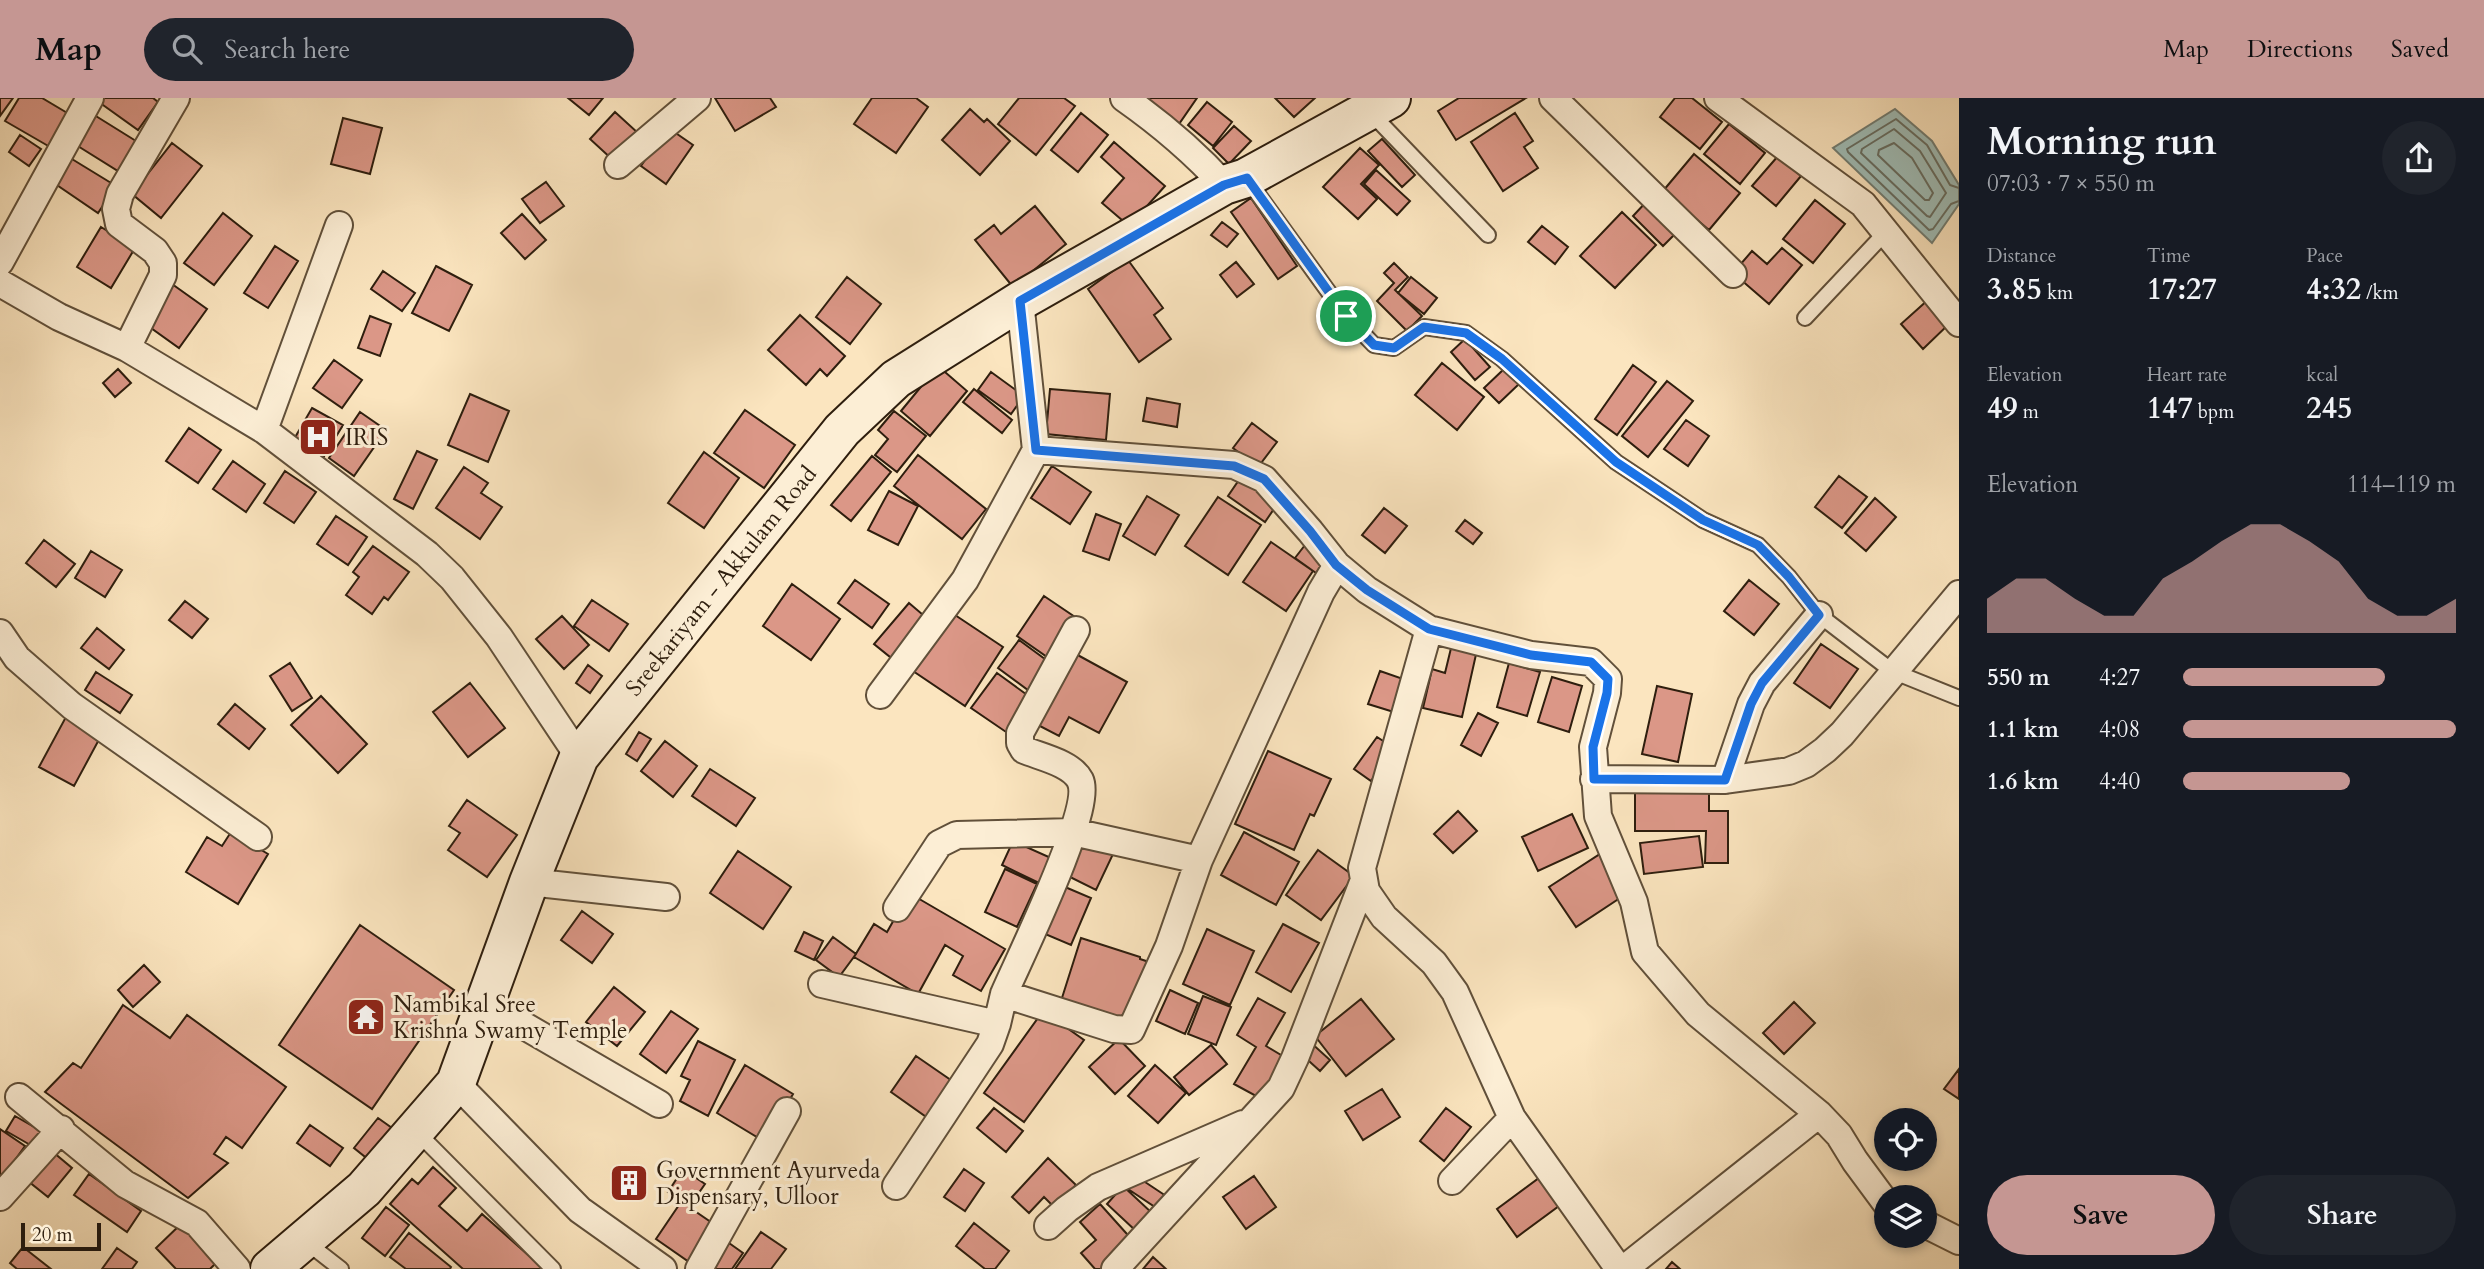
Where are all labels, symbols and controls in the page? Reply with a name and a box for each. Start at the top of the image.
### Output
search box [144,18,634,81]
text: Map [35,27,102,72]
icon: search [168,30,206,68]
text: Search here [224,32,350,67]
text: Map [2163,33,2209,66]
text: Directions [2247,33,2353,66]
text: Saved [2391,33,2449,66]
text: Morning run [1987,116,2217,168]
button: share [2382,121,2456,195]
text: 07:03 · 7 × 550 m [1987,168,2155,199]
text: Distance [1987,243,2056,269]
text: Time [2147,243,2191,269]
text: Pace [2306,243,2343,269]
text: 3.85 [1987,269,2042,310]
text: 17:27 [2147,269,2217,310]
text: 4:32 [2306,269,2361,310]
text: km [2042,280,2073,306]
text: /km [2361,280,2399,306]
pin [1316,286,1376,346]
icon: arrive [1327,297,1365,335]
text: Elevation [1987,362,2062,388]
text: Heart rate [2147,362,2227,388]
text: kcal [2306,362,2338,388]
text: 49 [1987,388,2018,429]
text: 147 [2147,388,2193,429]
text: 245 [2306,388,2352,429]
text: m [2018,399,2039,425]
text: bpm [2193,399,2234,425]
hospital icon: IRIS [297,416,339,458]
place label: IRIS [345,422,388,453]
street label: Sreekariyam - Akkulam Road [618,459,824,703]
text: Elevation [1987,469,2078,500]
text: 114–119 m [2347,469,2456,500]
text: 550 m [1987,662,2050,693]
text: 4:27 [2099,662,2140,693]
text: 1.1 km [1987,714,2059,745]
text: 4:08 [2099,714,2140,745]
text: 1.6 km [1987,766,2059,797]
text: 4:40 [2099,766,2140,797]
place label: Nambikal Sree Krishna Swamy Temple [393,989,627,1046]
temple icon: Nambikal Sree Krishna Swamy Temple [345,996,387,1038]
map controls [1874,1108,1937,1248]
button: locate [1874,1108,1937,1171]
place label: Government Ayurveda Dispensary, Ulloor [656,1155,880,1212]
building icon: Government Ayurveda Dispensary, Ulloor [608,1162,650,1204]
button: Save [1987,1175,2215,1255]
button: Share [2229,1175,2456,1255]
button: layers [1874,1185,1937,1248]
scale bar [21,1220,102,1252]
text: 20 m [32,1222,73,1248]

